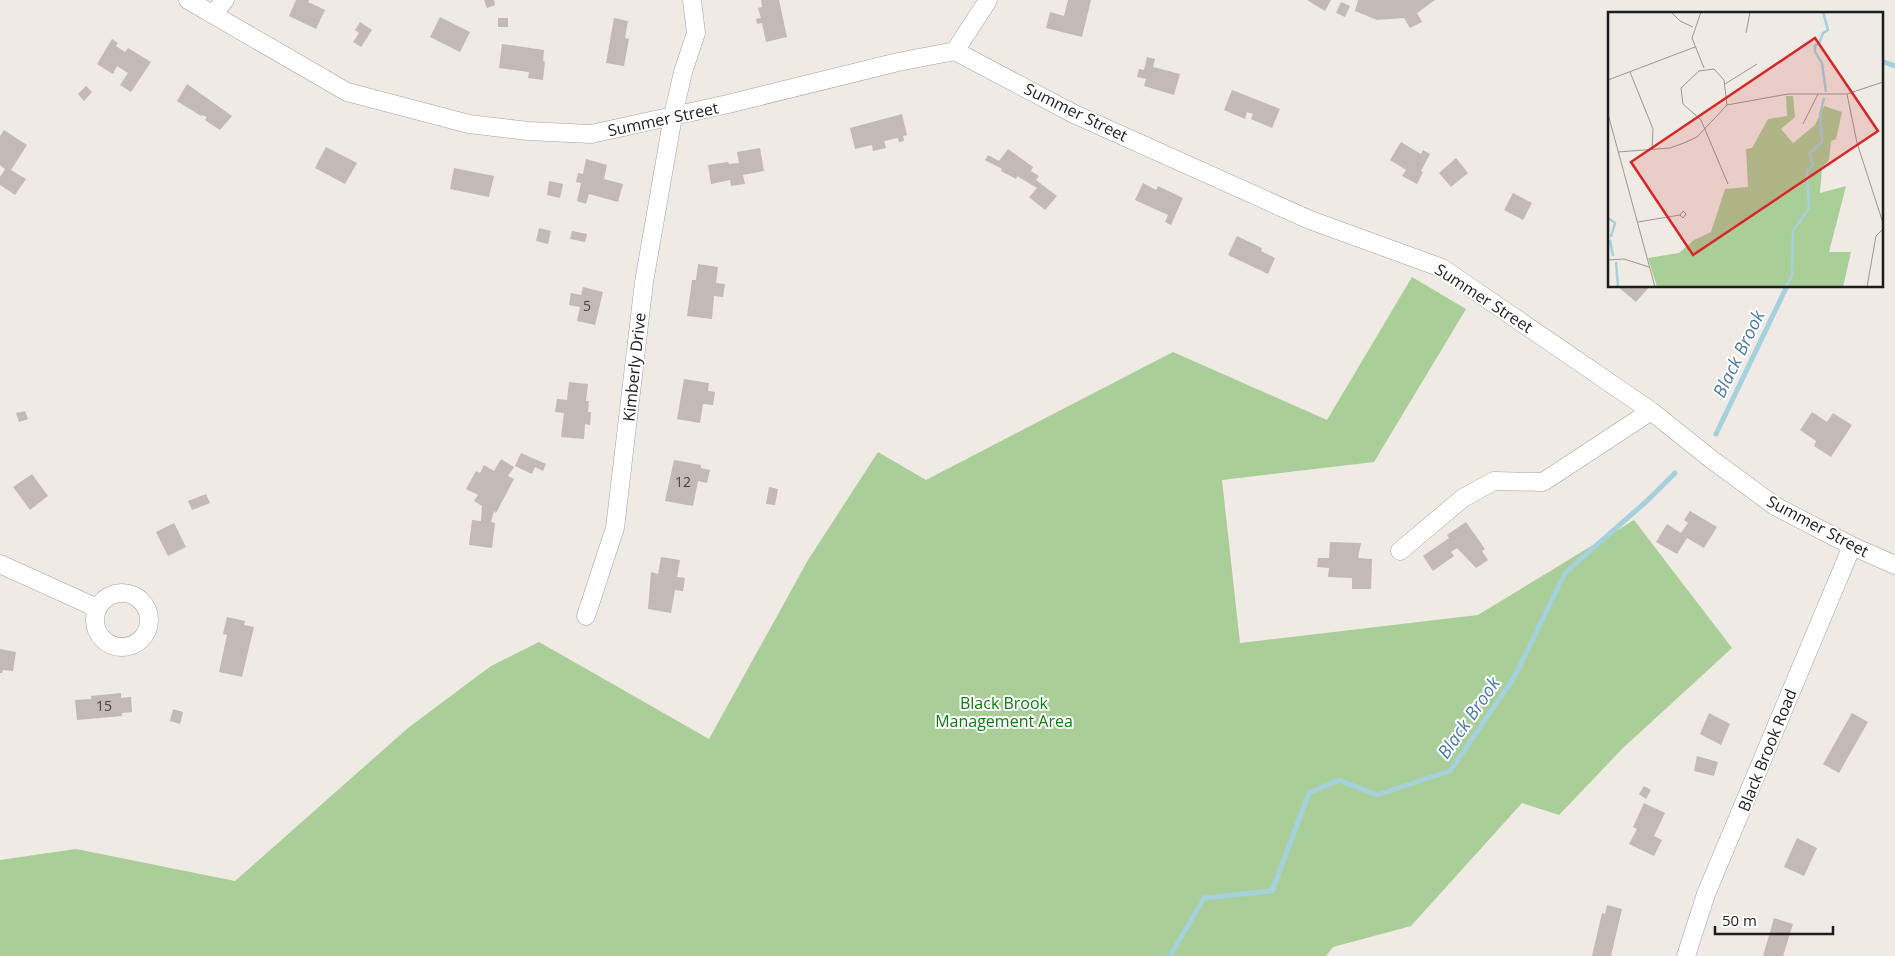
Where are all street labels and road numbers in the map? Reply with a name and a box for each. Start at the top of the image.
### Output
street label: Summer Street [1021,77,1132,147]
street label: Summer Street [606,96,721,141]
street label: Summer Street [1431,258,1537,338]
street label: Kimberly Drive [617,311,651,423]
street label: Summer Street [1763,490,1873,562]
street label: Black Brook Road [1732,685,1802,815]

